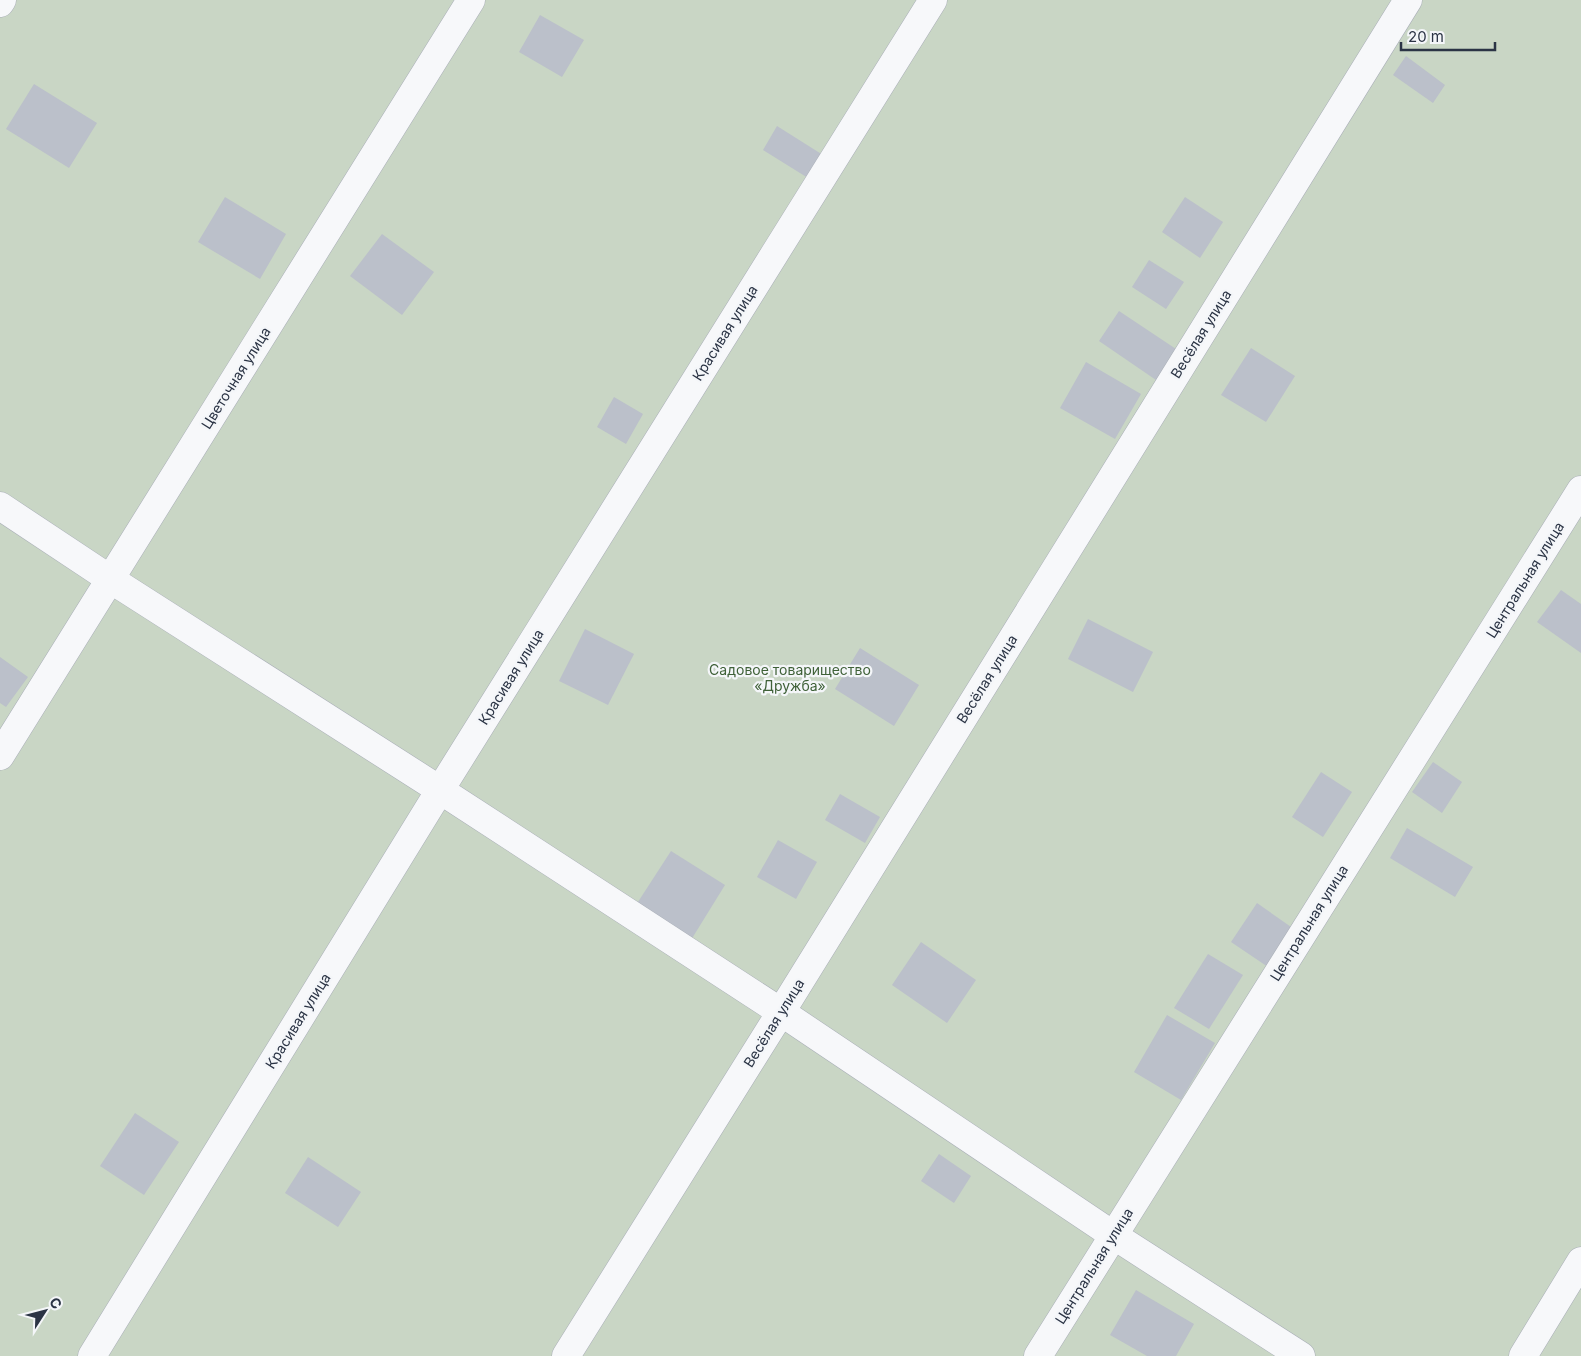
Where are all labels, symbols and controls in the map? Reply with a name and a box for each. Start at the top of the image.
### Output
scale bar [1401,20,1495,52]
text: 20 m [1408,27,1444,46]
street label: Красивая улица [688,282,761,384]
street label: Весёлая улица [1167,286,1235,381]
street label: Цветочная улица [197,324,274,432]
street label: Центральная улица [1482,519,1567,641]
street label: Красивая улица [474,626,547,728]
street label: Весёлая улица [953,631,1021,726]
park label: Садовое товарищество «Дружба» [709,661,871,694]
street label: Центральная улица [1266,862,1351,984]
street label: Красивая улица [261,970,334,1072]
street label: Весёлая улица [740,975,808,1070]
street label: Центральная улица [1051,1205,1136,1327]
north arrow [20,1286,70,1336]
text: С [46,1294,66,1312]

